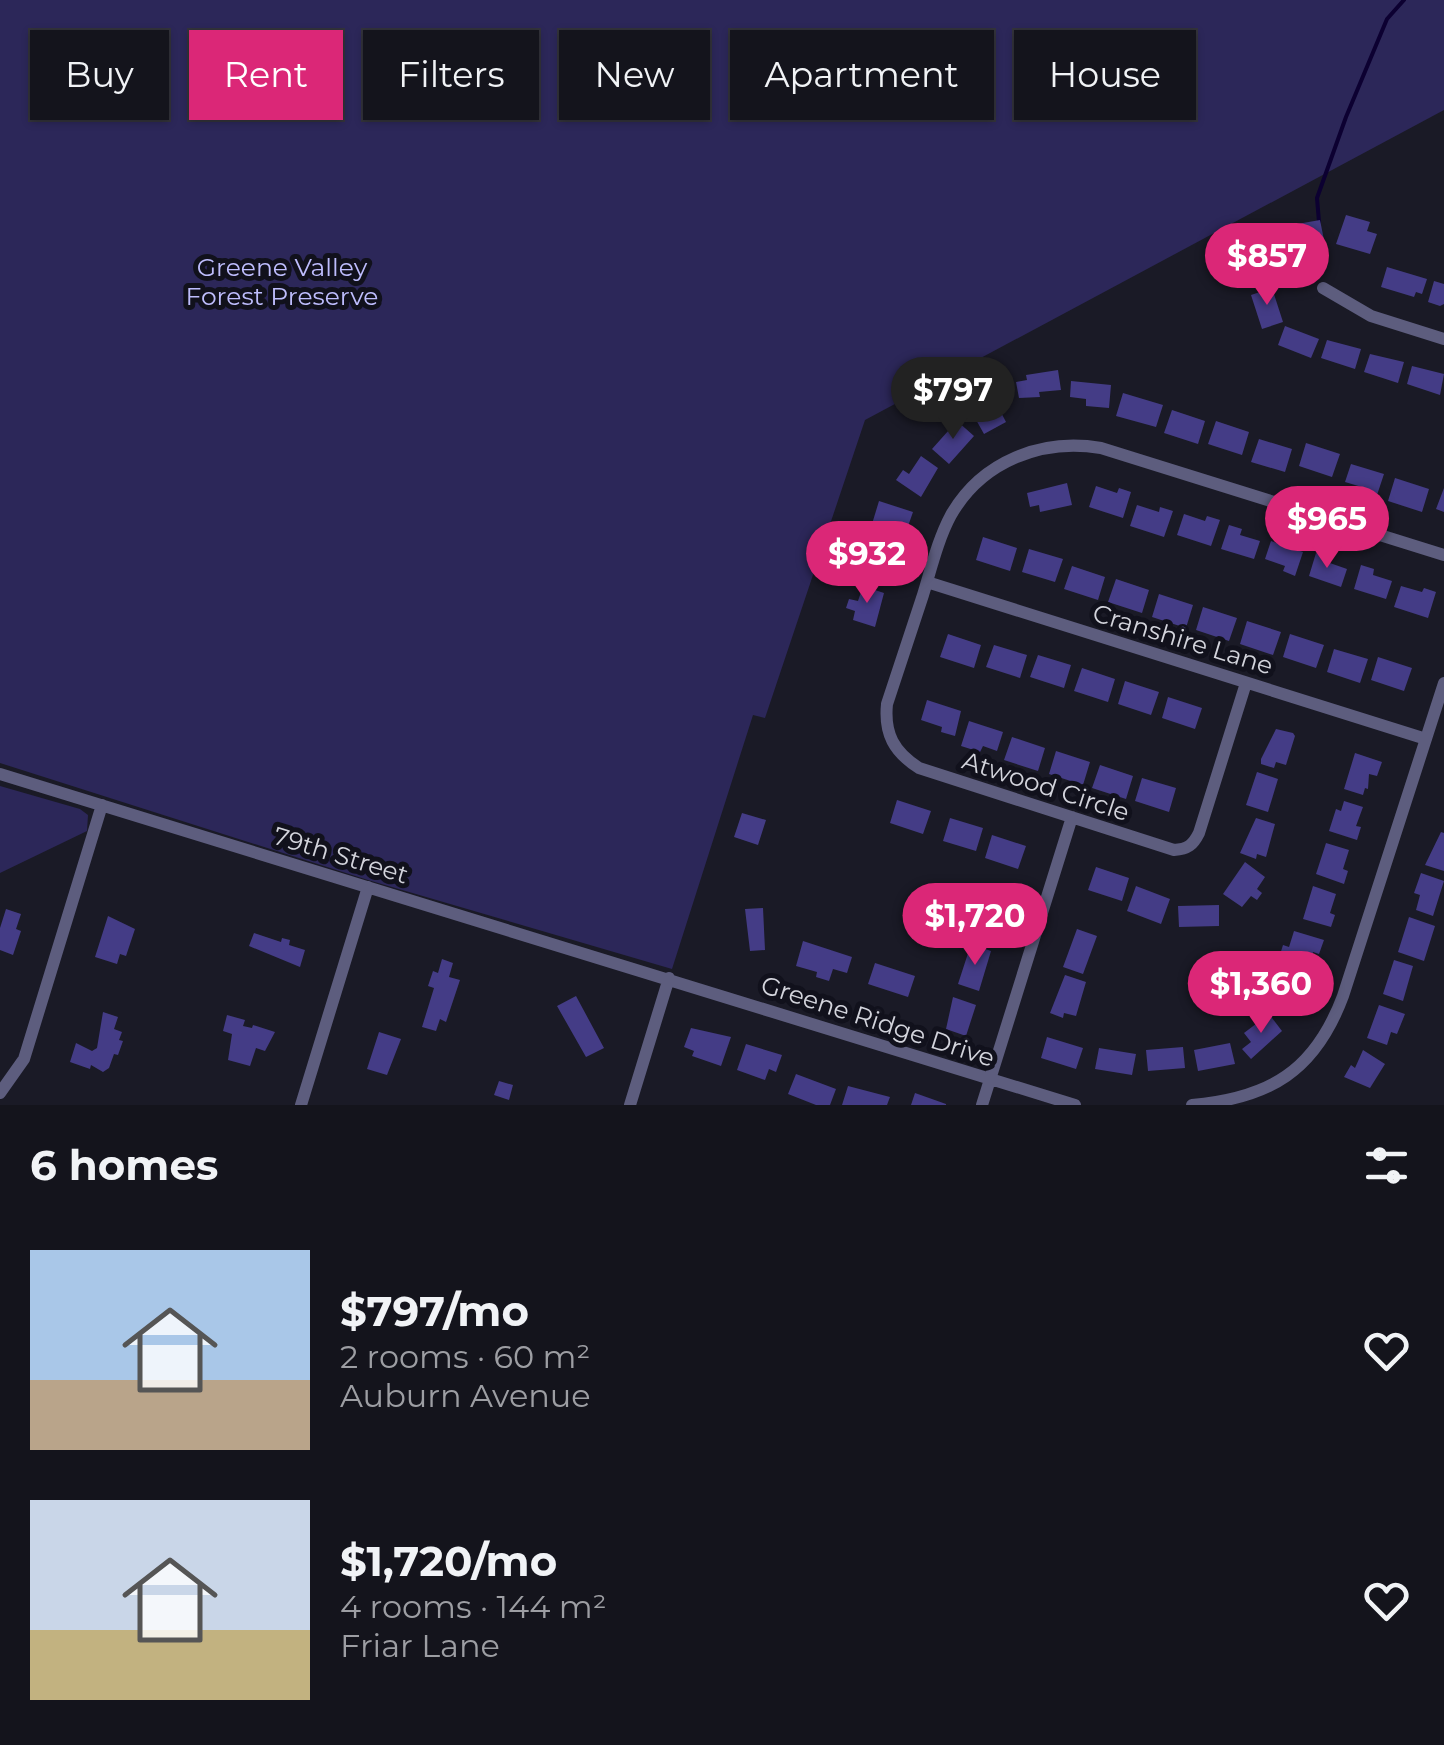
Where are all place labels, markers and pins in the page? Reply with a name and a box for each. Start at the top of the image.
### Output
pin: $857 [1208,223,1326,308]
pin: $797 [894,357,1012,442]
pin: $965 [1268,486,1386,571]
pin: $932 [808,521,926,606]
pin: $1,720 [894,883,1056,968]
pin: $1,360 [1180,951,1342,1036]

